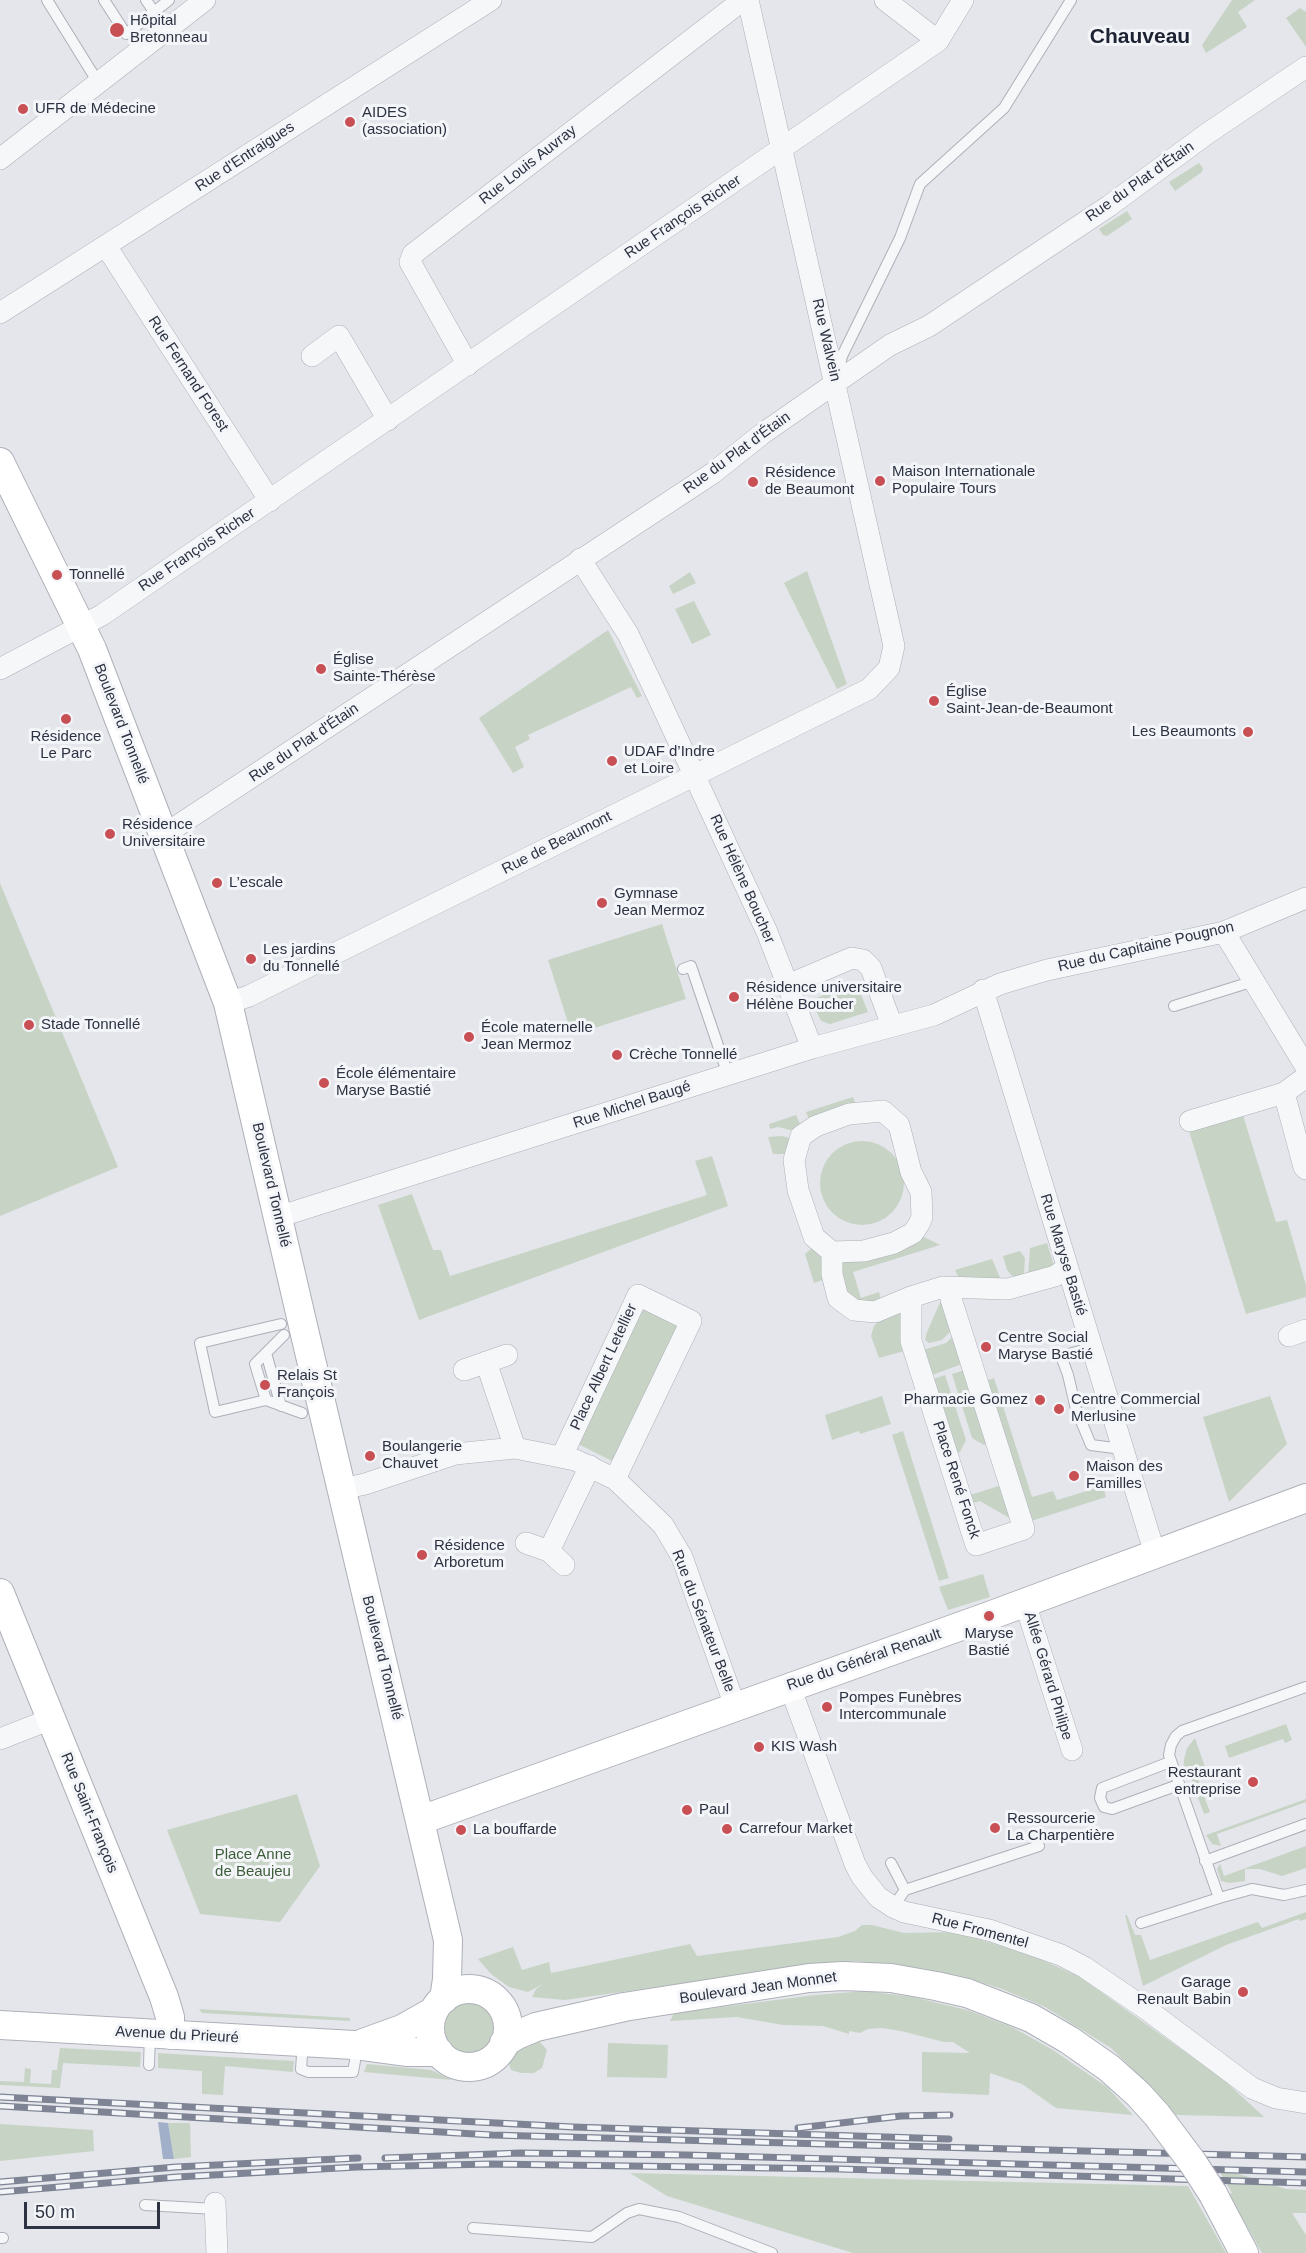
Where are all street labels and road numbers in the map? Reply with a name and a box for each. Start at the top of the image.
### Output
street label: Rue d'Entraigues [192,118,298,196]
street label: Rue Louis Auvray [476,121,580,209]
street label: Rue du Plat d'Étain [1082,138,1198,226]
street label: Rue François Richer [621,171,745,263]
street label: Rue Walvein [808,297,844,383]
street label: Rue Fernand Forest [144,313,232,435]
street label: Rue du Plat d'Étain [680,408,794,498]
street label: Rue François Richer [135,504,259,596]
street label: Boulevard Tonnellé [90,661,152,787]
street label: Rue du Plat d'Étain [246,700,362,786]
street label: Rue de Beaumont [499,808,615,878]
street label: Rue Hélène Boucher [705,812,779,946]
street label: Rue du Capitaine Pougnon [1056,918,1236,976]
street label: Rue Michel Baugé [571,1078,693,1132]
street label: Boulevard Tonnellé [248,1121,294,1249]
street label: Rue Maryse Bastié [1036,1192,1090,1318]
street label: Place Albert Letellier [567,1301,641,1433]
street label: Place René Fonck [929,1419,983,1541]
street label: Rue du Sénateur Belle [668,1547,738,1695]
street label: Boulevard Tonnellé [358,1594,406,1722]
street label: Allée Gérard Philipe [1020,1610,1076,1742]
street label: Rue du Général Renault [785,1625,943,1695]
street label: Rue Saint-François [57,1750,121,1876]
street label: Rue Fromentel [930,1909,1030,1953]
street label: Boulevard Jean Monnet [678,1968,838,2008]
street label: Avenue du Prieuré [115,2023,239,2047]

